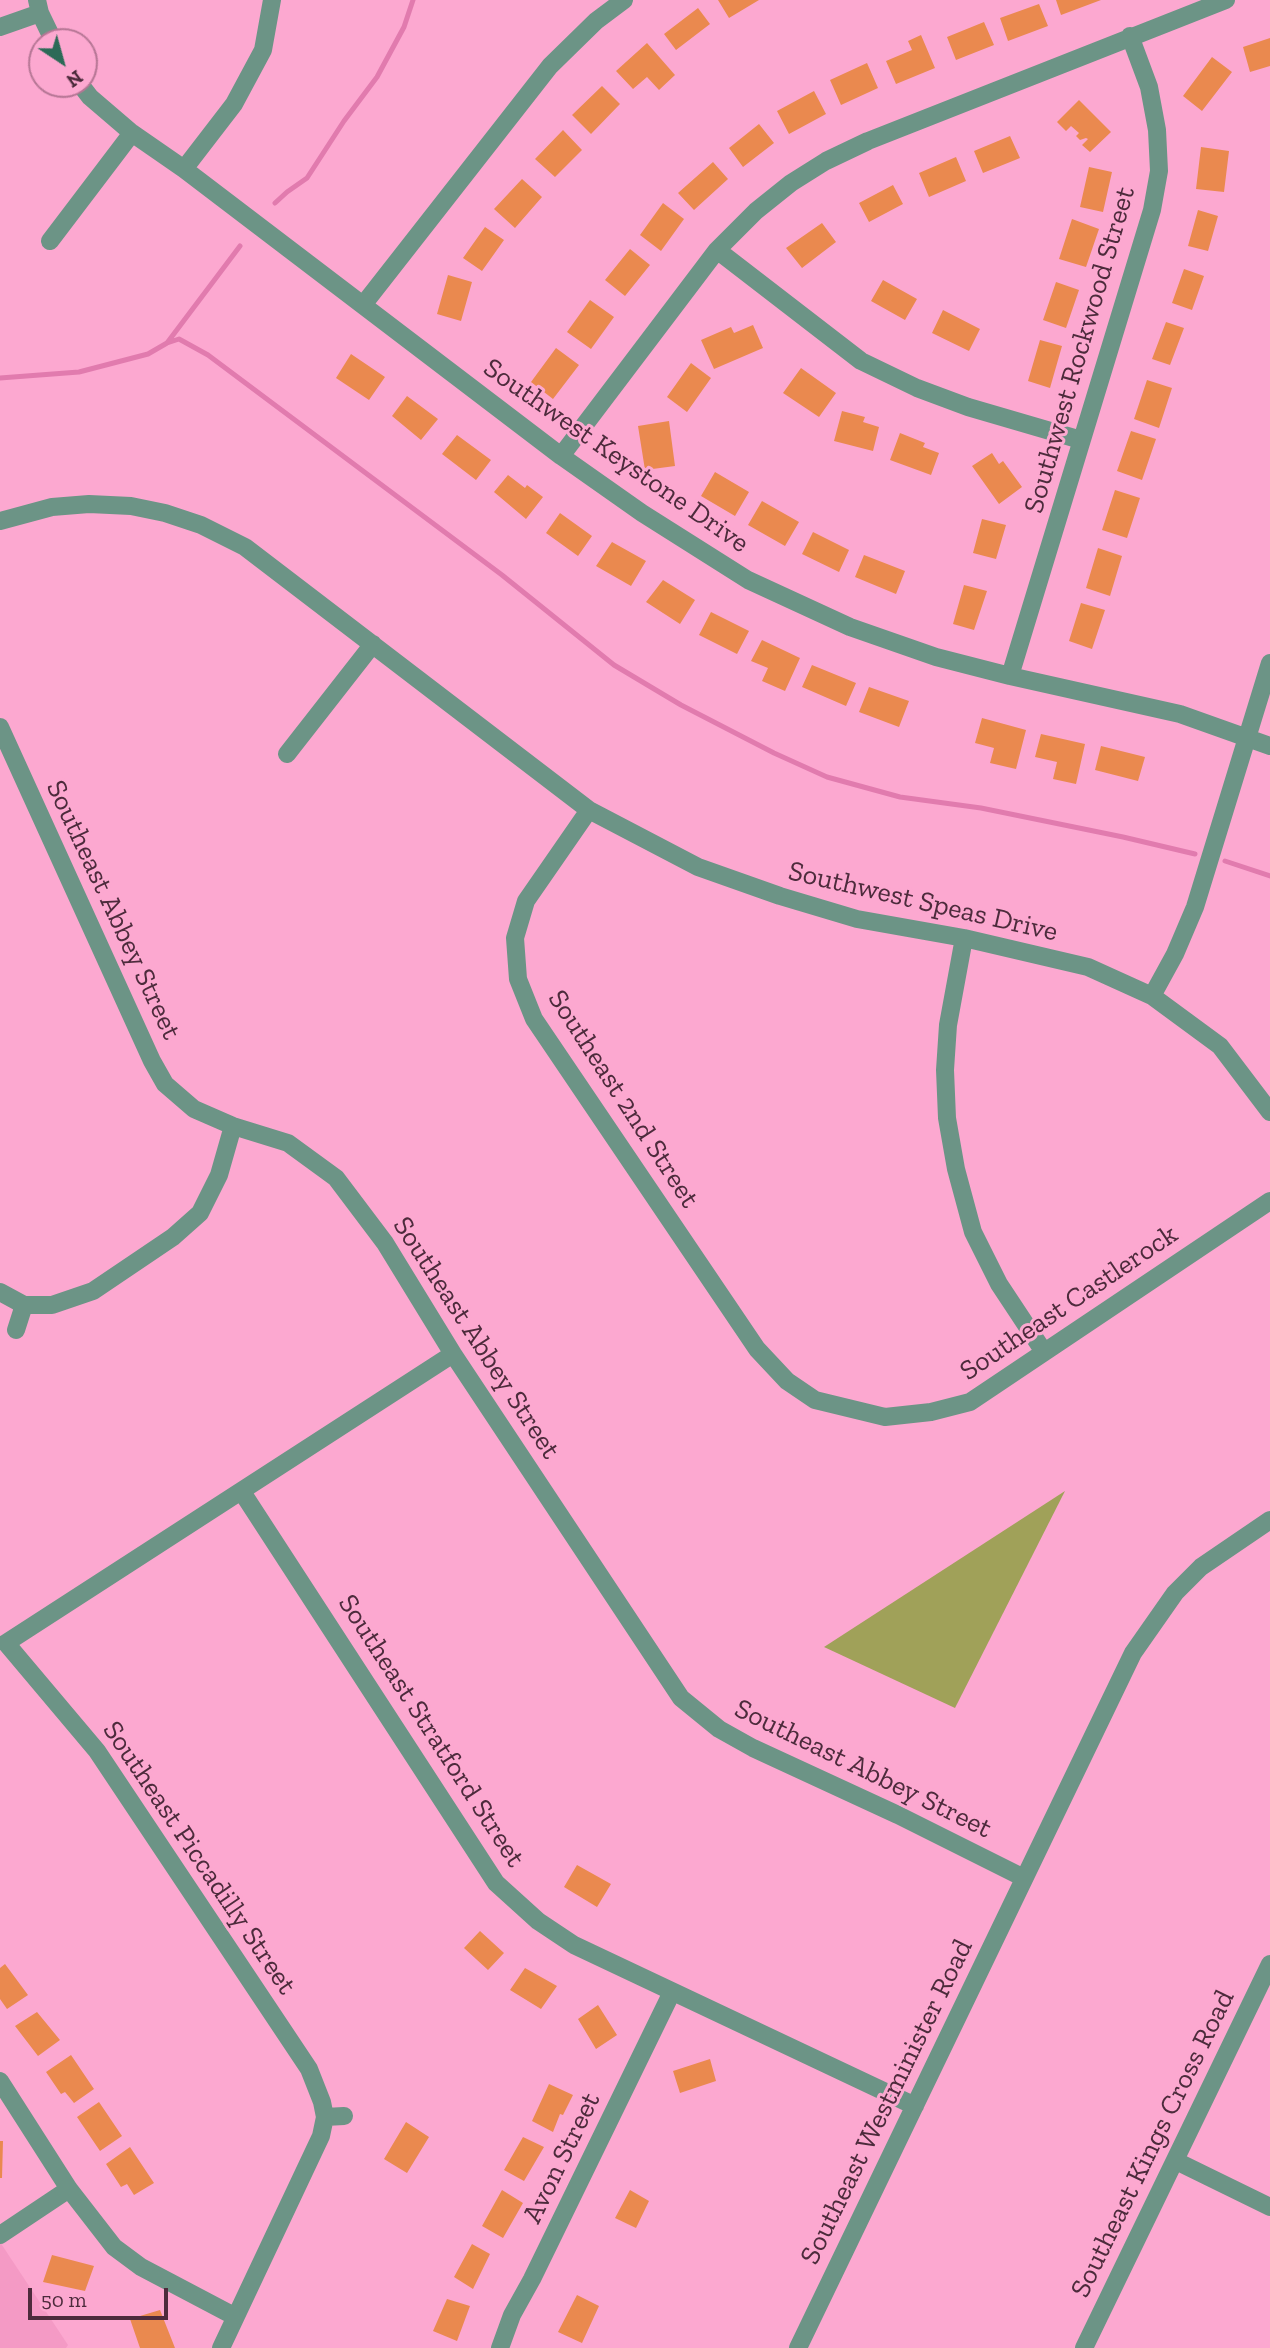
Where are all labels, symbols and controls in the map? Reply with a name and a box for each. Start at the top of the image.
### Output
north arrow [28,28,98,98]
text: N [62,65,87,92]
street label: Southwest Rockwood Street [1017,183,1143,517]
street label: Southwest Keystone Drive [477,352,755,560]
street label: Southeast Abbey Street [38,775,188,1045]
street label: Southwest Speas Drive [785,855,1061,949]
street label: Southeast 2nd Street [540,984,706,1214]
street label: Southeast Abbey Street [385,1211,567,1465]
street label: Southeast Castlerock [954,1218,1184,1388]
street label: Southeast Stratford Street [330,1588,532,1874]
street label: Southeast Abbey Street [729,1692,997,1846]
street label: Southeast Piccadilly Street [95,1715,303,2001]
street label: Southeast Westminister Road [794,1934,980,2270]
street label: Southeast Kings Cross Road [1064,1985,1242,2303]
street label: Avon Street [516,2087,608,2229]
scale bar [32,2274,172,2318]
text: 50 m [41,2287,87,2312]

